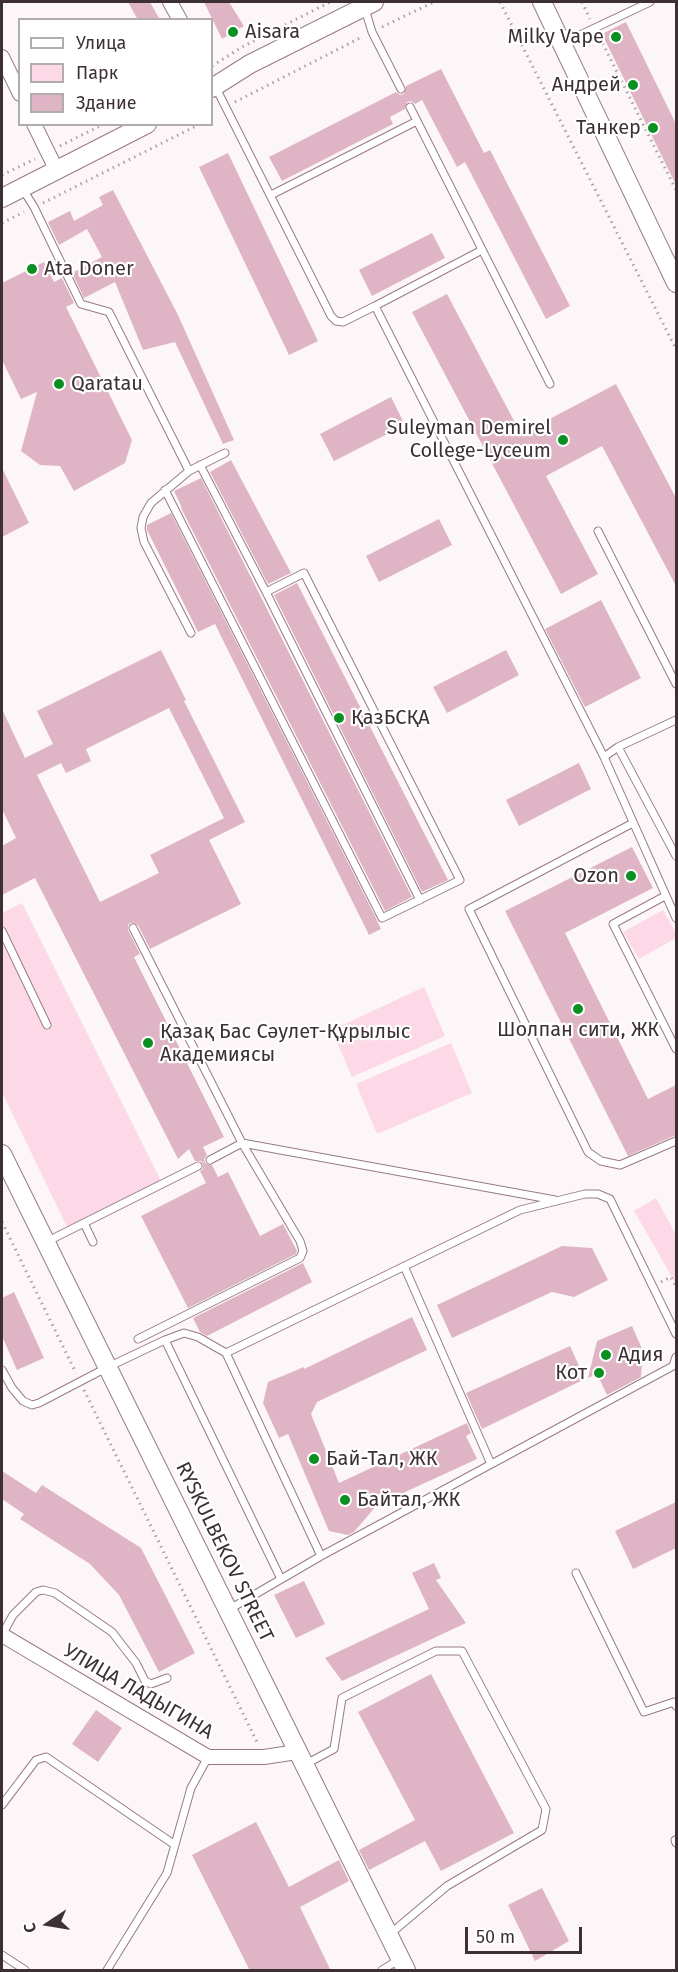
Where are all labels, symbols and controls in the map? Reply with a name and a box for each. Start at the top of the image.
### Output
legend [18,18,213,126]
place label: Aisara [245,20,300,44]
marker: Aisara [226,25,240,39]
place label: Milky Vape [508,25,604,49]
marker: Milky Vape [609,30,623,44]
text: Улица [76,32,126,54]
text: Парк [76,62,118,84]
place label: Андрей [552,73,621,97]
marker: Андрей [626,78,640,92]
text: Здание [76,92,137,114]
place label: Танкер [576,116,641,140]
marker: Танкер [646,121,660,135]
place label: Ata Doner [44,257,134,281]
marker: Ata Doner [25,262,39,276]
place label: Qaratau [71,372,143,396]
marker: Qaratau [52,377,66,391]
place label: Suleyman Demirel College-Lyceum [387,416,551,463]
marker: Suleyman Demirel College-Lyceum [556,433,570,447]
place label: ҚазБСҚА [351,706,430,730]
marker: ҚазБСҚА [332,711,346,725]
place label: Ozon [573,864,619,888]
marker: Ozon [624,869,638,883]
marker: Шолпан сити, ЖК [571,1002,585,1016]
place label: Шолпан сити, ЖК [497,1018,659,1042]
place label: Қазақ Бас Сәулет-Құрылыс Академиясы [160,1020,410,1067]
marker: Қазақ Бас Сәулет-Құрылыс Академиясы [141,1036,155,1050]
place label: Адия [618,1343,664,1367]
marker: Адия [599,1348,613,1362]
place label: Кот [555,1361,587,1385]
marker: Кот [592,1366,606,1380]
place label: Бай-Тал, ЖК [326,1447,438,1471]
marker: Бай-Тал, ЖК [307,1452,321,1466]
street label: RYSKULBEKOV STREET [170,1458,278,1646]
place label: Байтал, ЖК [357,1488,460,1512]
marker: Байтал, ЖК [338,1493,352,1507]
street label: УЛИЦА ЛАДЫГИНА [59,1639,217,1745]
north arrow [18,1894,78,1954]
scale bar [468,1915,585,1953]
text: С [20,1921,40,1934]
text: 50 m [476,1926,515,1948]

